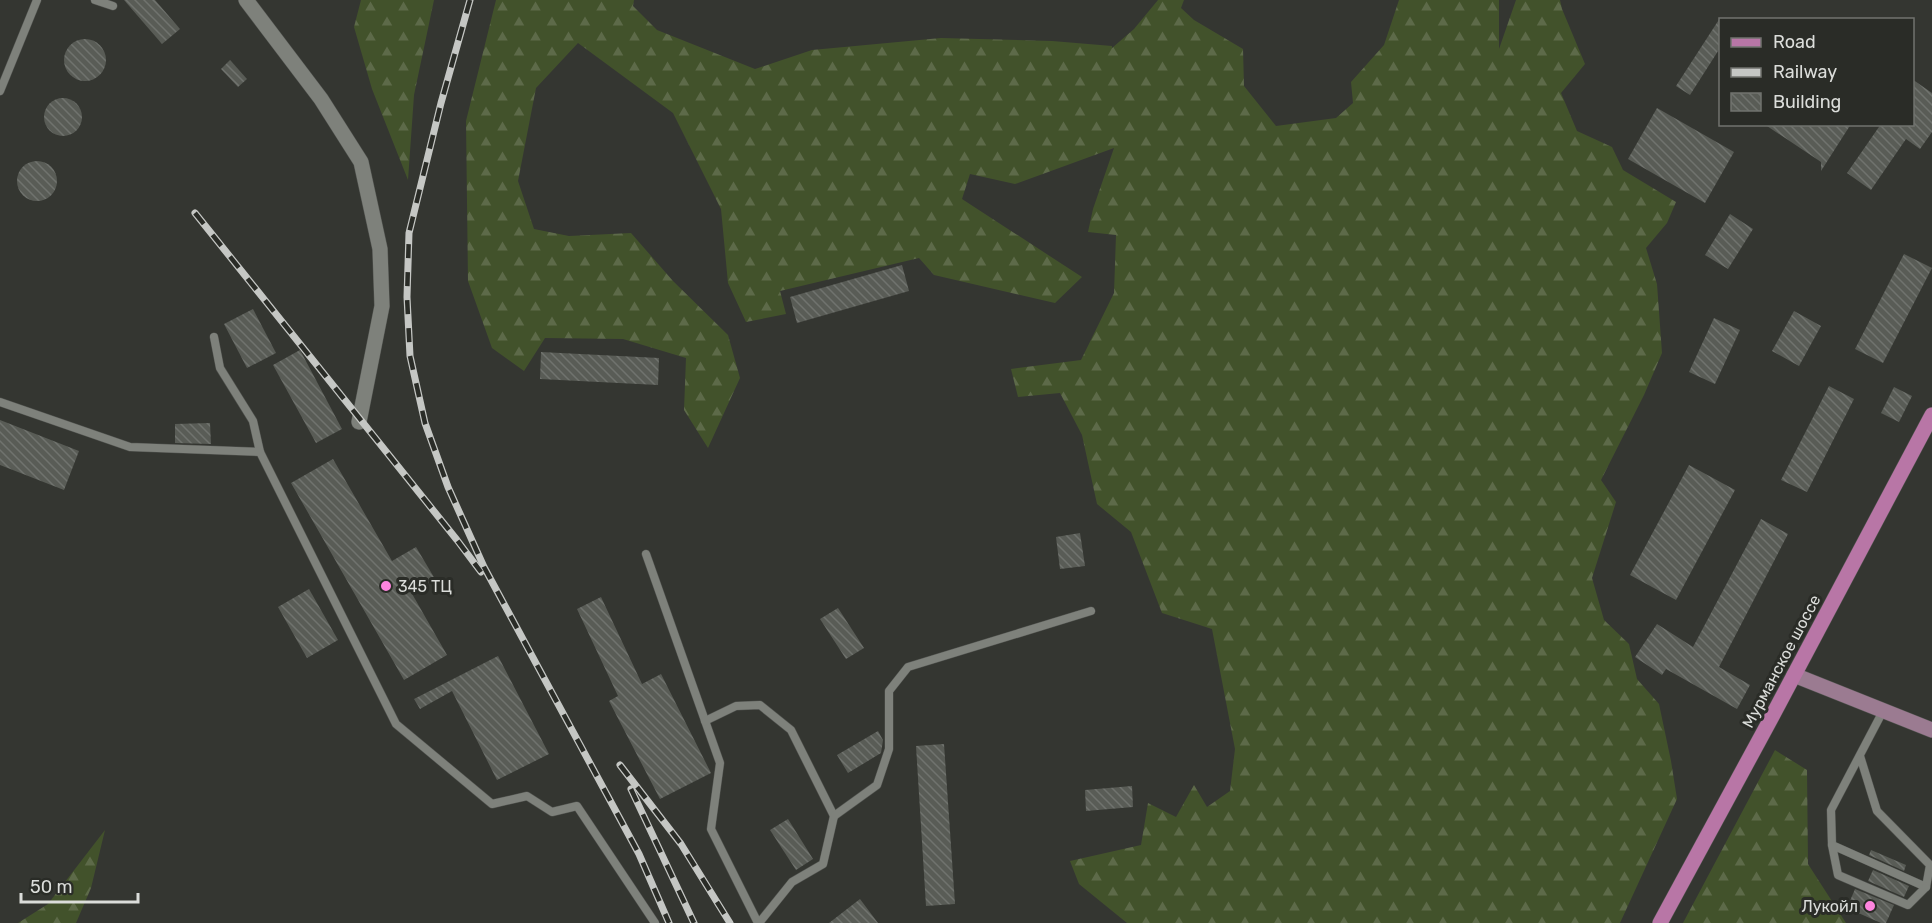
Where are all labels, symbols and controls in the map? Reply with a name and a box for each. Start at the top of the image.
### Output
legend [1719,18,1914,126]
text: Road [1773,31,1816,53]
text: Railway [1773,61,1837,83]
text: Building [1773,91,1841,113]
place label: 345 ТЦ [398,577,452,596]
marker: 345 ТЦ [379,579,393,593]
street label: Мурманское шоссе [1738,591,1825,731]
scale bar [21,866,138,904]
text: 50 m [30,876,73,898]
place label: Лукойл [1802,897,1858,916]
marker: Лукойл [1863,899,1877,913]

